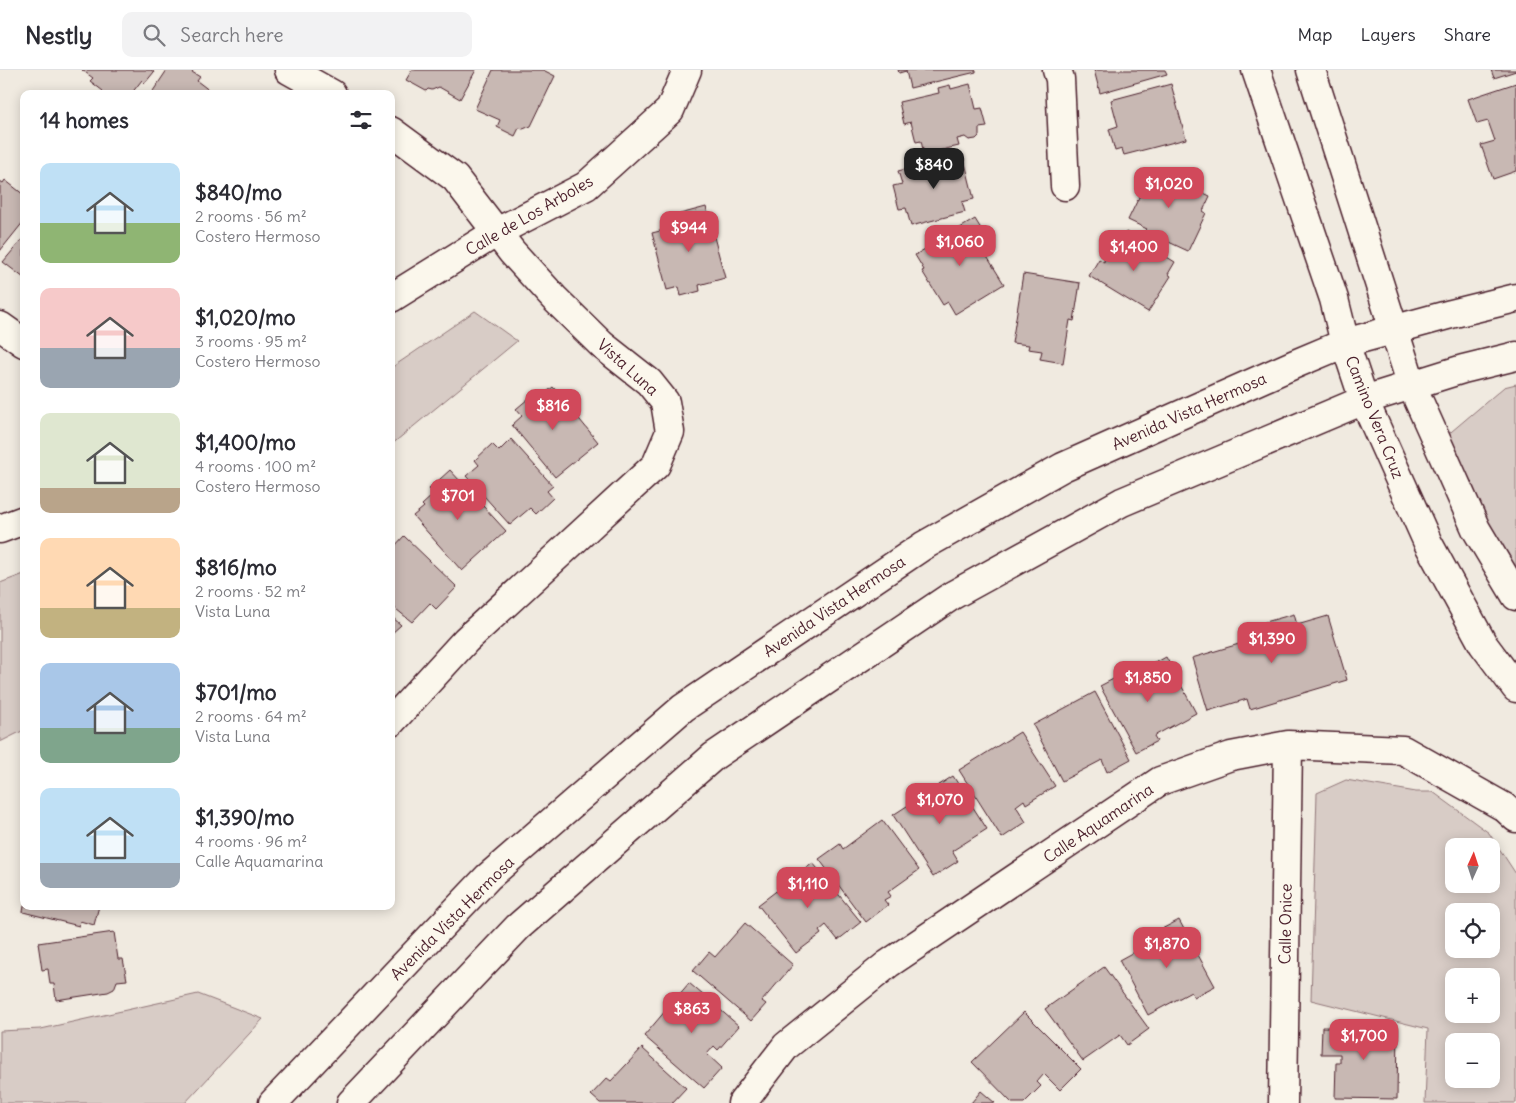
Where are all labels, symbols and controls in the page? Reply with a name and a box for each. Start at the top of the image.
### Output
search box [122,12,472,57]
text: Nestly [25,20,92,50]
icon: search [140,21,168,49]
text: Search here [180,23,283,47]
text: Map [1297,23,1332,46]
text: Layers [1360,23,1416,46]
text: Share [1444,23,1491,46]
icon: filters [347,106,375,134]
text: 14 homes [40,107,129,134]
pin: $840 [904,148,964,190]
text: $840 [915,154,953,174]
pin: $1,020 [1128,166,1210,209]
street label: Calle de Los Arboles [462,170,596,260]
text: $1,020 [1145,173,1193,193]
text: $840/mo [195,179,282,206]
icon: home [80,183,140,243]
text: 2 rooms · 56 m² [195,206,307,226]
pin: $944 [659,210,719,253]
text: $944 [671,217,707,237]
pin: $1,060 [919,224,1001,267]
text: Costero Hermoso [195,226,321,246]
pin: $1,400 [1093,230,1175,272]
text: $1,060 [936,231,984,251]
text: $1,400 [1110,236,1158,256]
text: $1,020/mo [195,304,296,331]
icon: home [80,308,140,368]
text: 3 rooms · 95 m² [195,331,307,351]
street label: Vista Luna [593,334,663,400]
text: Costero Hermoso [195,351,321,371]
street label: Camino Vera Cruz [1341,353,1409,482]
street label: Avenida Vista Hermosa [1109,368,1269,454]
pin: $816 [523,388,583,431]
text: $816 [536,395,570,415]
text: $1,400/mo [195,429,296,456]
icon: home [80,433,140,493]
text: 4 rooms · 100 m² [195,456,316,476]
text: Costero Hermoso [195,476,321,496]
pin: $701 [428,478,488,521]
text: $701 [441,485,475,505]
street label: Avenida Vista Hermosa [759,551,909,661]
text: $816/mo [195,554,277,581]
icon: home [80,558,140,618]
text: 2 rooms · 52 m² [195,581,306,601]
text: Vista Luna [195,601,270,621]
pin: $1,390 [1231,622,1313,664]
text: $1,390 [1248,628,1296,648]
pin: $1,850 [1107,660,1189,703]
text: $1,850 [1124,667,1172,687]
text: $701/mo [195,679,277,706]
icon: home [80,683,140,743]
text: 2 rooms · 64 m² [195,706,307,726]
text: Vista Luna [195,726,270,746]
street label: Calle Aquamarina [1039,779,1157,867]
pin: $1,070 [899,782,981,825]
text: $1,070 [917,789,963,809]
text: $1,390/mo [195,804,294,831]
icon: home [80,808,140,868]
text: 4 rooms · 96 m² [195,831,307,851]
north arrow [1445,838,1500,892]
map controls [1445,838,1500,1088]
text: Calle Aquamarina [195,851,323,871]
street label: Avenida Vista Hermosa [386,852,518,984]
pin: $1,110 [767,866,849,909]
text: $1,110 [788,873,828,893]
street label: Calle Onice [1274,883,1296,965]
button: locate [1445,903,1500,958]
pin: $1,870 [1126,926,1208,969]
text: $1,870 [1144,933,1190,953]
button: + [1445,968,1500,1023]
pin: $863 [662,992,722,1034]
text: $863 [674,998,710,1018]
pin: $1,700 [1323,1018,1405,1061]
text: $1,700 [1340,1025,1388,1045]
button: − [1445,1033,1500,1088]

